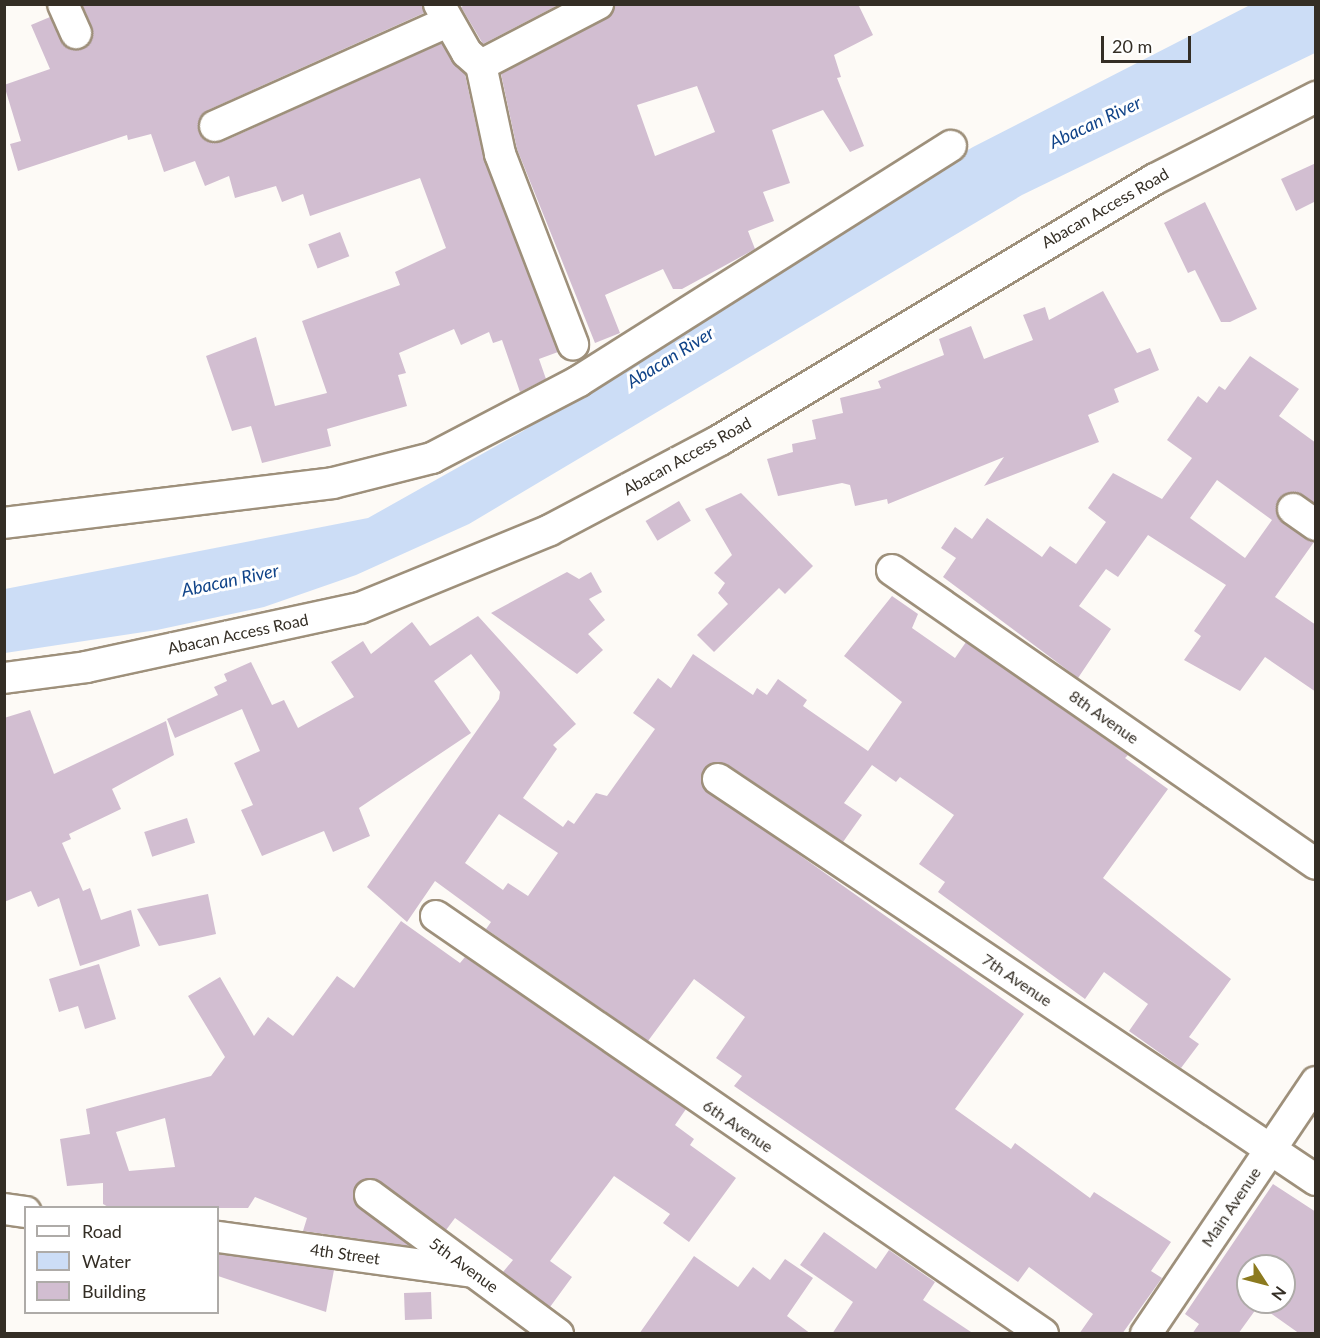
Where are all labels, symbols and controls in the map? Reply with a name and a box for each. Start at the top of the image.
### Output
scale bar [1104,24,1194,62]
text: 20 m [1112,35,1152,57]
water label: Abacan River [1046,91,1144,153]
street label: Abacan Access Road [1038,164,1172,252]
water label: Abacan River [622,322,718,392]
street label: Abacan Access Road [619,413,755,499]
water label: Abacan River [179,559,281,601]
street label: Abacan Access Road [166,610,310,658]
street label: 8th Avenue [1065,686,1143,748]
street label: 7th Avenue [978,949,1056,1011]
street label: 6th Avenue [699,1095,777,1157]
street label: Main Avenue [1197,1163,1265,1251]
legend [24,1206,219,1314]
text: Road [82,1220,122,1242]
street label: 5th Avenue [426,1233,502,1297]
street label: 4th Street [309,1240,381,1268]
text: Water [82,1250,131,1272]
north arrow [1236,1254,1296,1314]
text: Building [82,1280,146,1302]
text: N [1268,1283,1291,1304]

